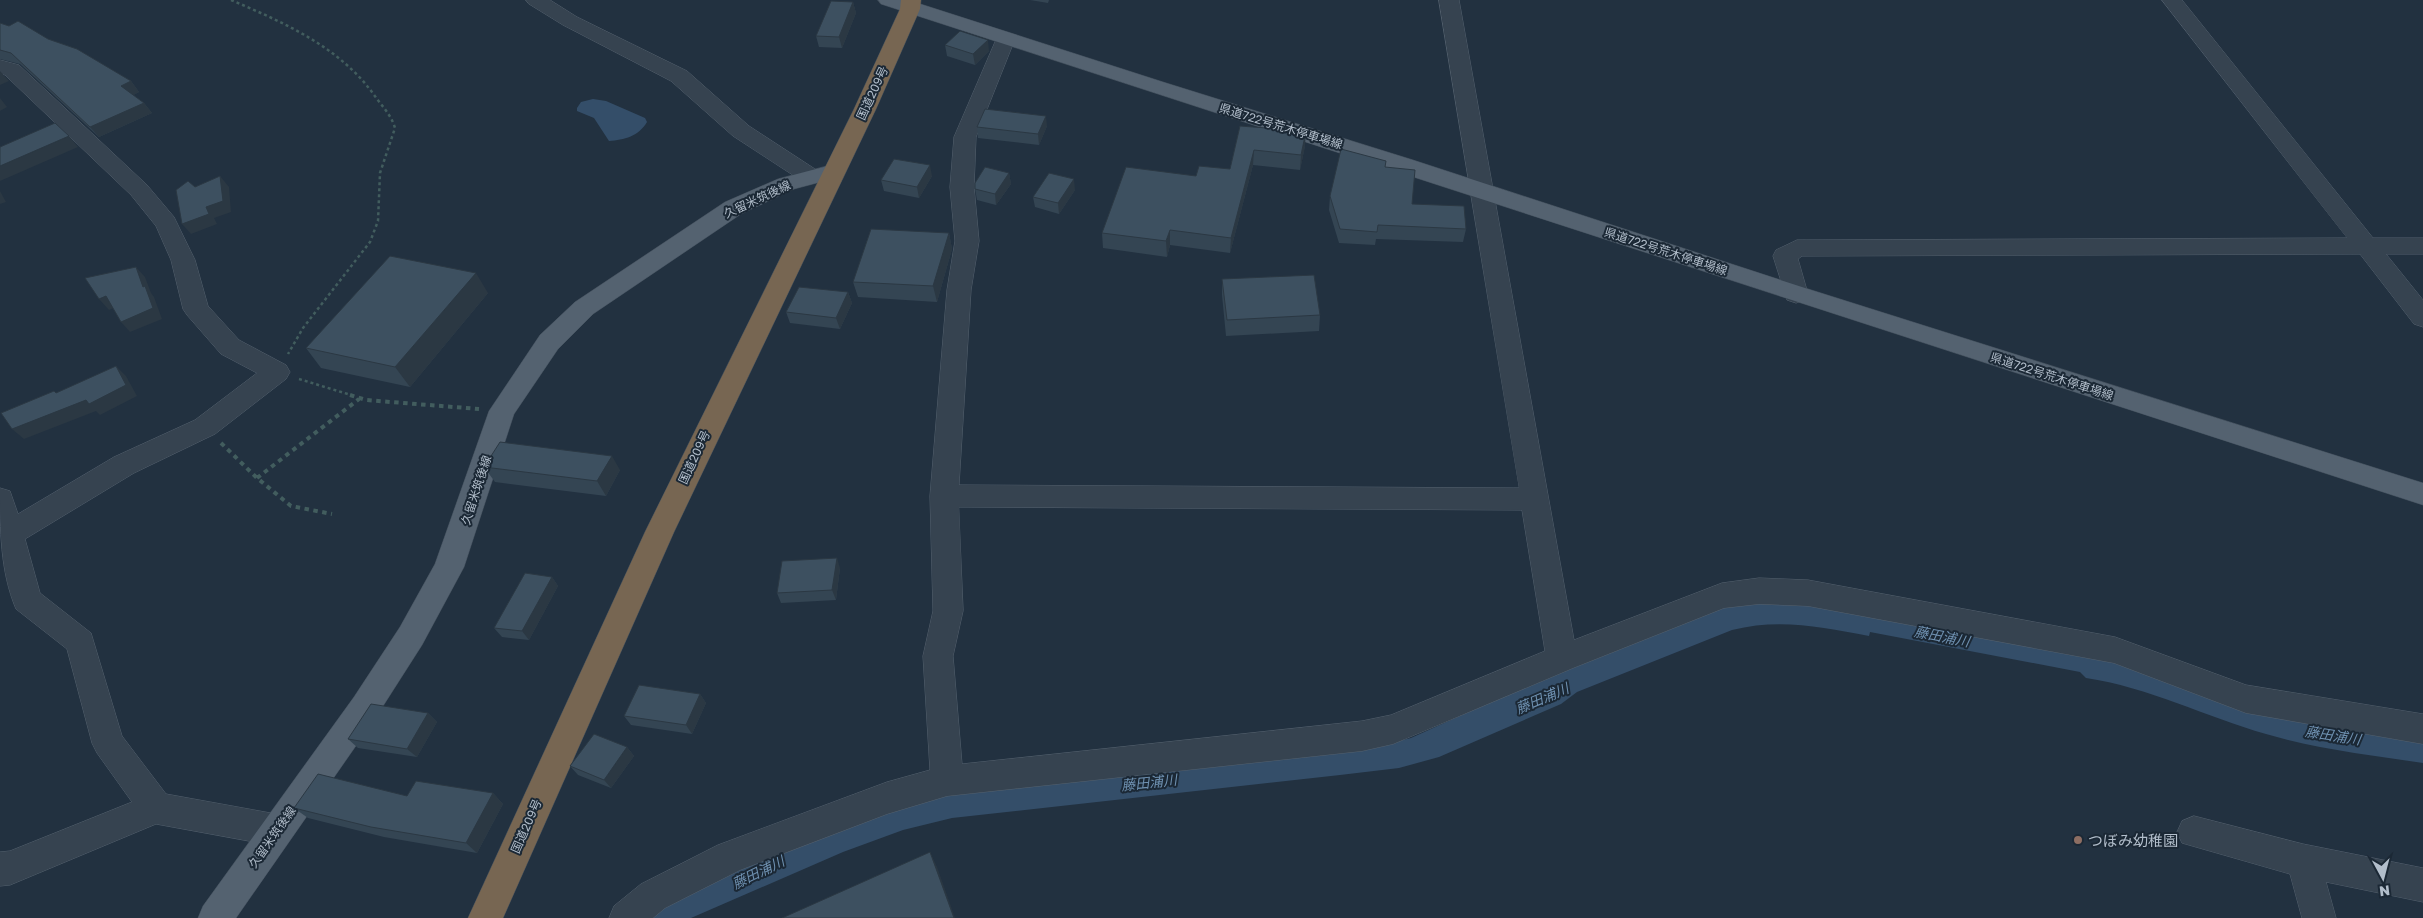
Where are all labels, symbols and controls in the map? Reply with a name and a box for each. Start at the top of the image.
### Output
street label: 国道209号 [853,64,891,122]
street label: 県道722号荒木停車場線 [1217,100,1345,152]
street label: 久留米筑後線 [721,177,793,221]
street label: 県道722号荒木停車場線 [1603,224,1729,278]
street label: 県道722号荒木停車場線 [1989,349,2115,403]
street label: 国道209号 [675,428,713,486]
street label: 久留米筑後線 [458,453,494,527]
water label: 藤田浦川 [1913,622,1973,650]
water label: 藤田浦川 [1513,678,1573,717]
water label: 藤田浦川 [2304,722,2364,748]
water label: 藤田浦川 [1120,770,1180,793]
street label: 国道209号 [507,797,545,855]
street label: 久留米筑後線 [245,803,299,871]
place label: つぼみ幼稚園 [2088,831,2178,849]
marker: つぼみ幼稚園 [2072,834,2084,846]
water label: 藤田浦川 [729,851,789,892]
north arrow [2358,853,2408,903]
text: N [2378,882,2391,900]

